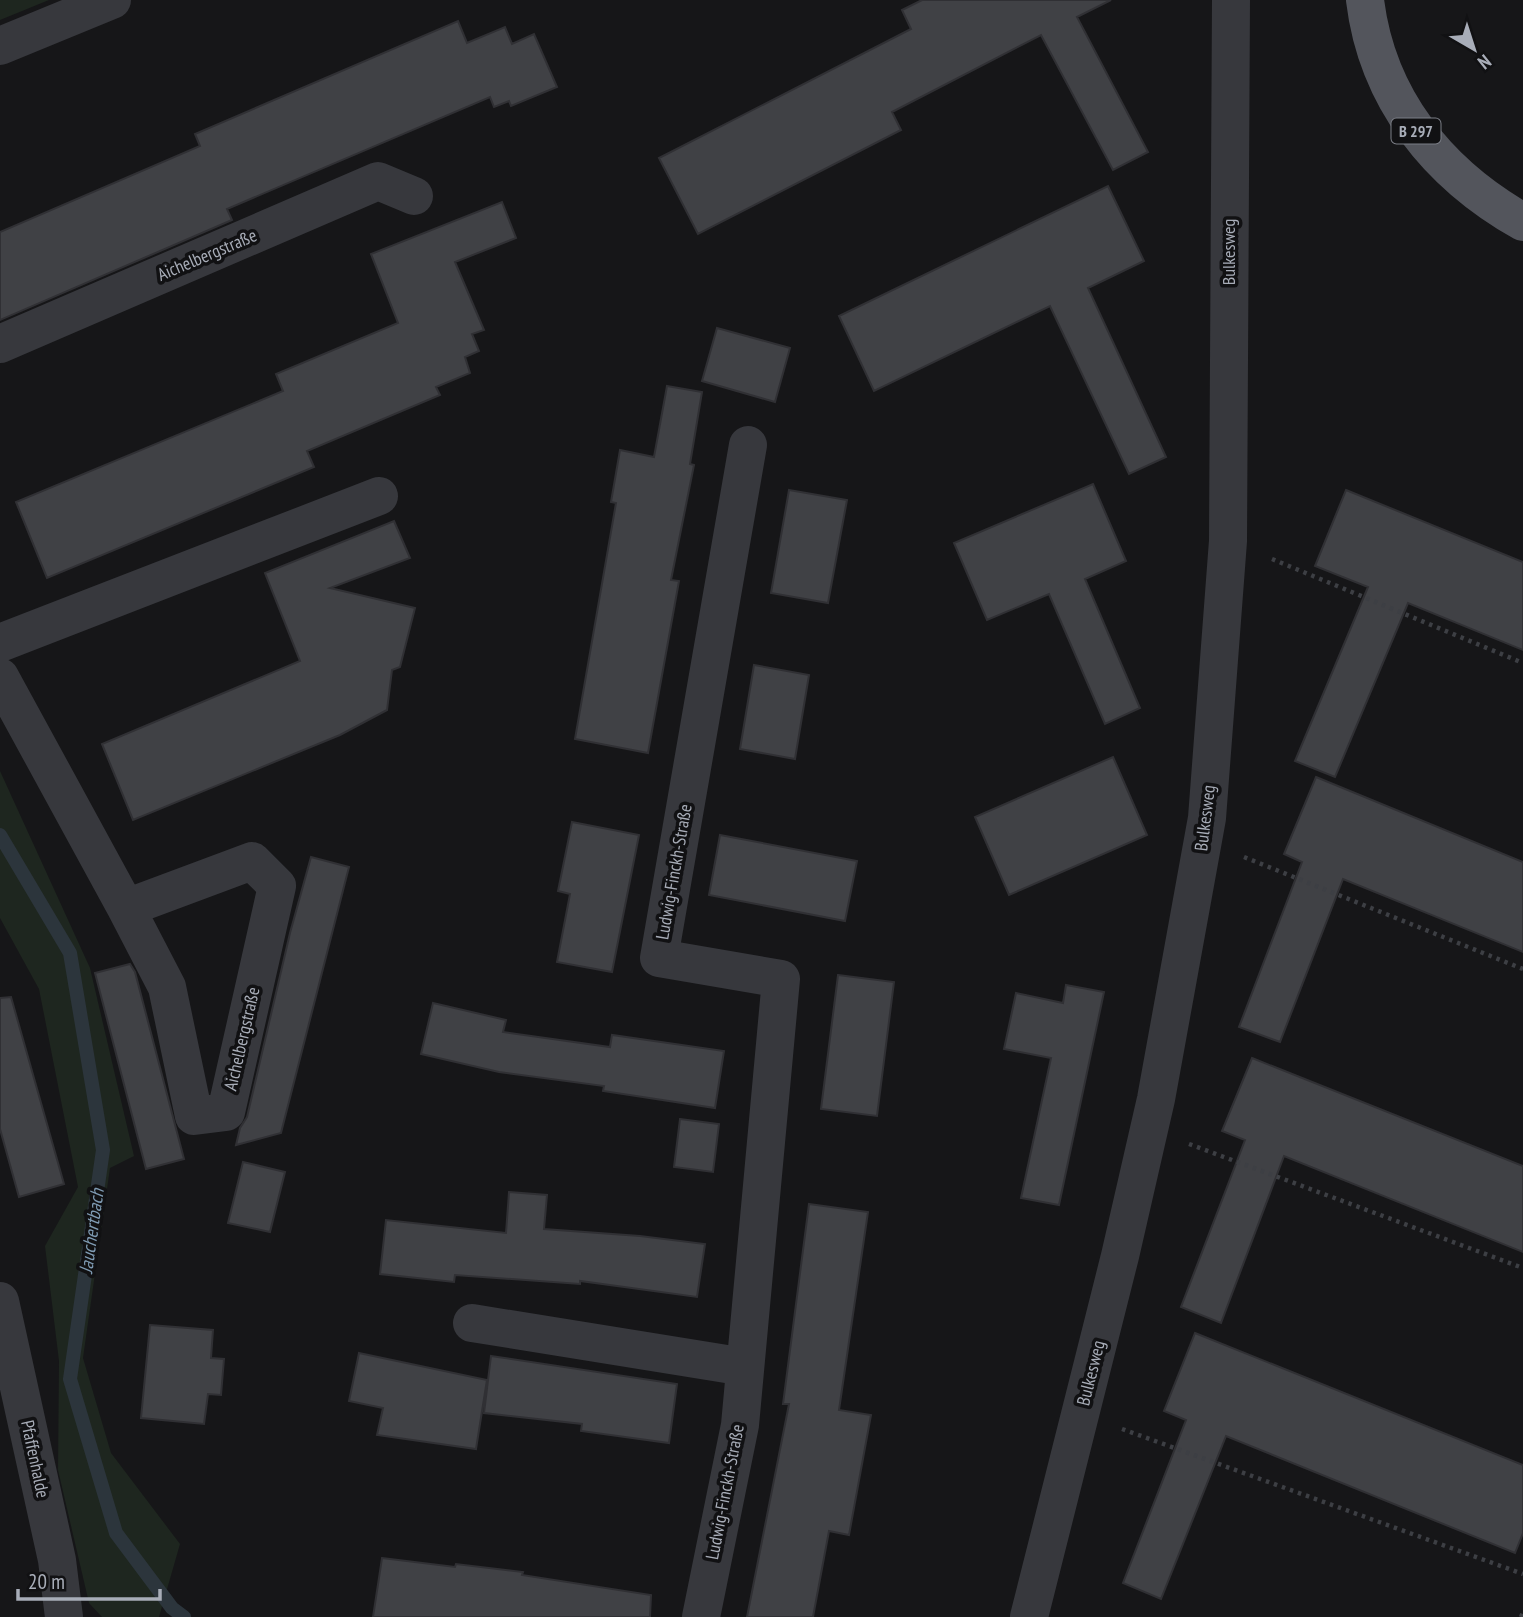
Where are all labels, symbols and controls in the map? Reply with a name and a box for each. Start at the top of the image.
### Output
north arrow [1439,14,1509,84]
text: N [1473,50,1496,75]
road number: B 297 [1392,119,1440,144]
street label: Bulkesweg [1217,219,1240,285]
street label: Aichelbergstraße [154,223,260,286]
street label: Bulkesweg [1189,784,1220,852]
street label: Ludwig-Finckh-Straße [650,802,697,941]
street label: Aichelbergstraße [218,985,265,1093]
water label: Jauchertbach [73,1186,109,1276]
street label: Bulkesweg [1071,1338,1110,1408]
street label: Pfaffenhalde [16,1418,55,1500]
street label: Ludwig-Finckh-Straße [700,1422,749,1561]
scale bar [18,1558,159,1602]
text: 20 m [28,1568,65,1595]

